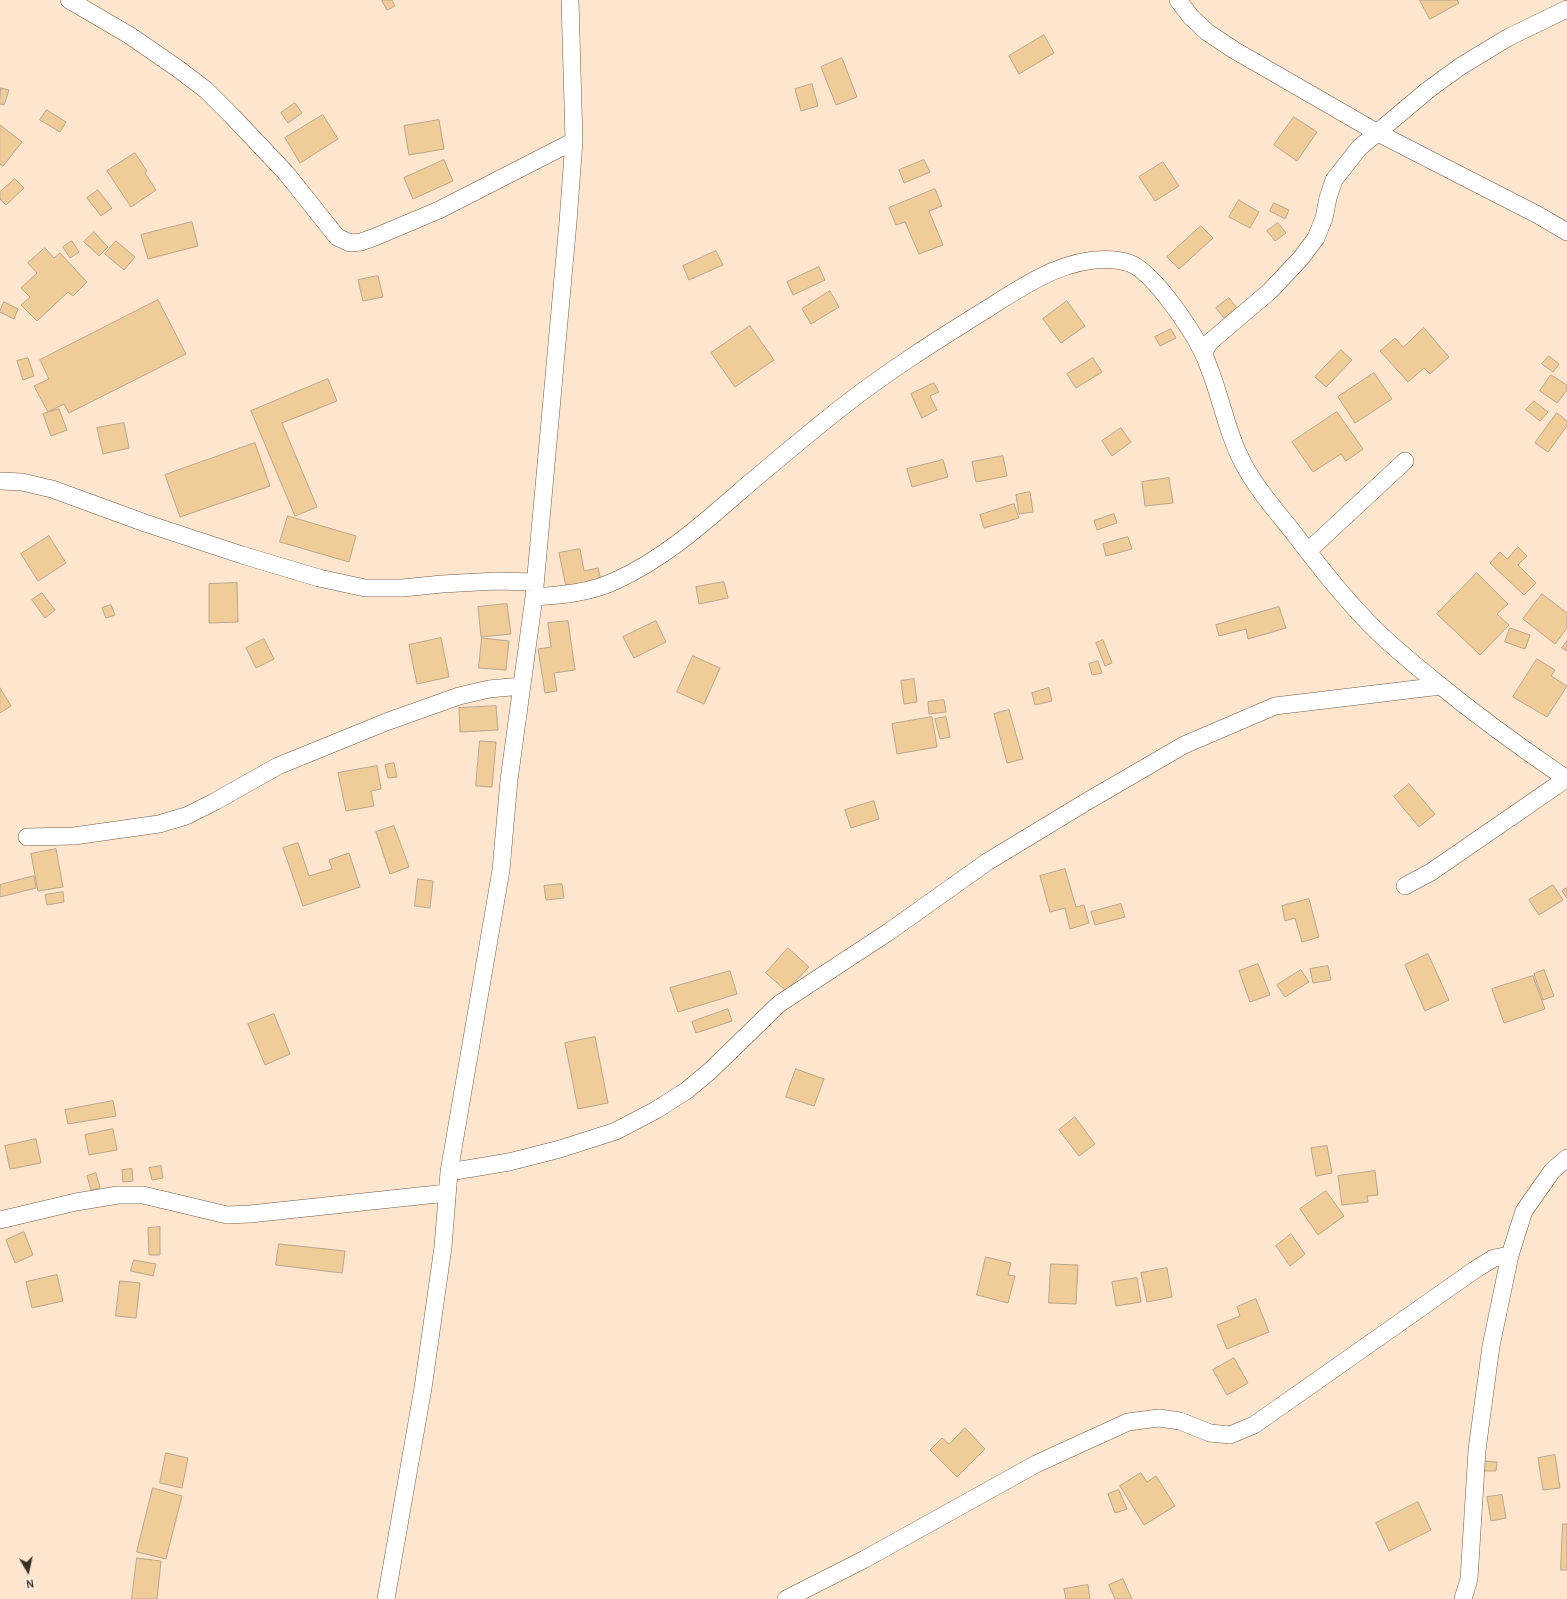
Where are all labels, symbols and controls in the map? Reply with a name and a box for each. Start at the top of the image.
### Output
north arrow [8,1551,48,1591]
text: N [25,1576,35,1590]

